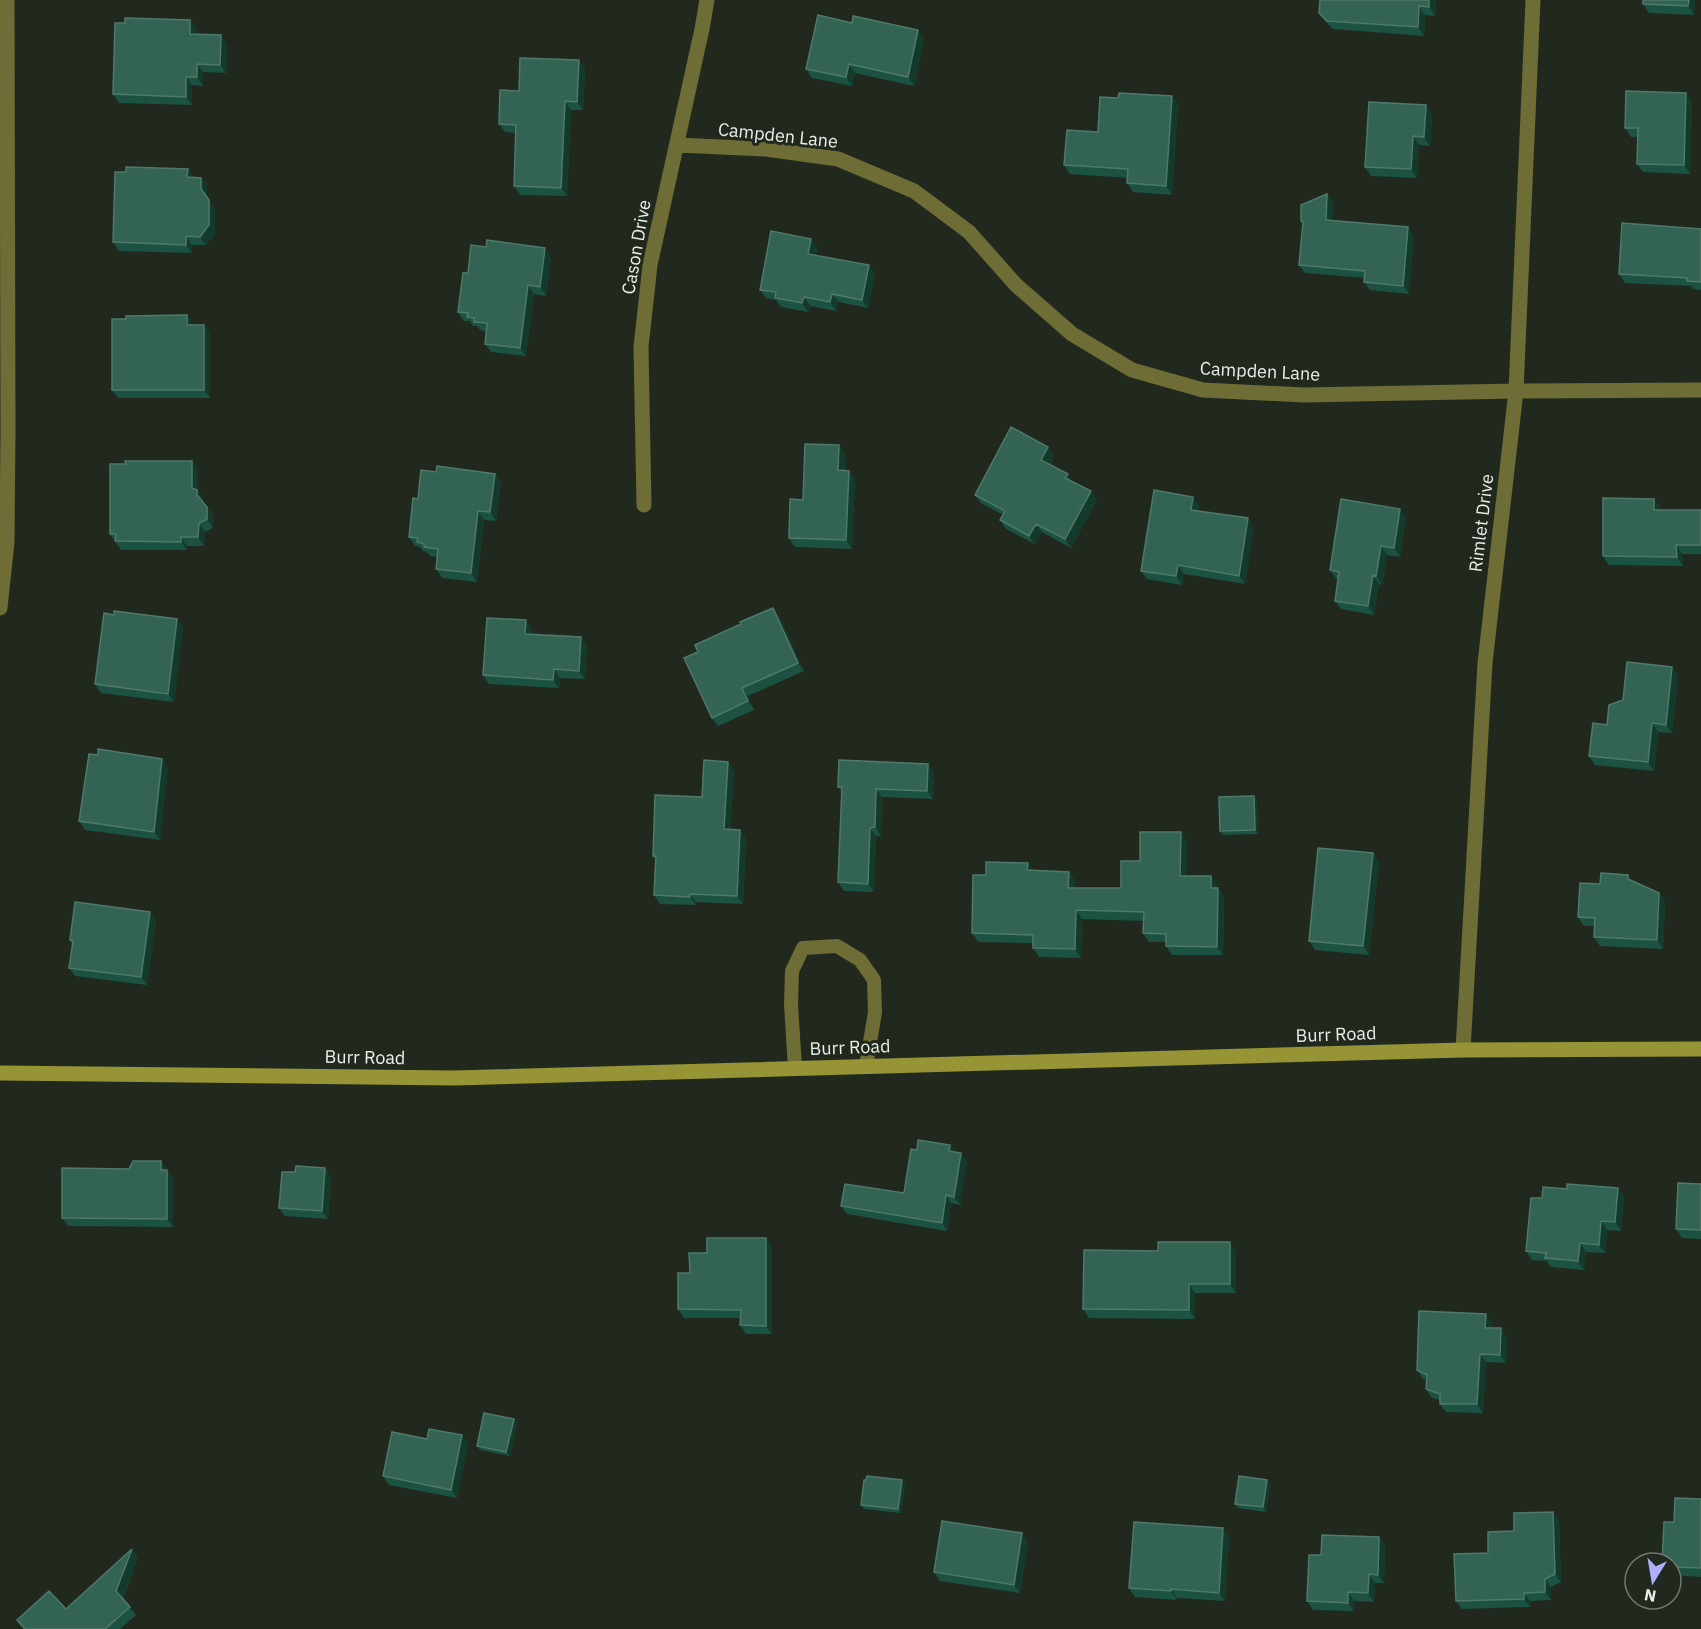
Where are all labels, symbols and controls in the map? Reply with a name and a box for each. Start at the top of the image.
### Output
street label: Campden Lane [717,117,839,153]
street label: Cason Drive [616,198,656,296]
street label: Campden Lane [1199,356,1321,386]
street label: Rimlet Drive [1464,472,1498,573]
street label: Burr Road [1295,1021,1377,1047]
street label: Burr Road [809,1034,891,1060]
street label: Burr Road [324,1045,406,1069]
north arrow [1623,1551,1683,1611]
text: N [1643,1585,1658,1607]

